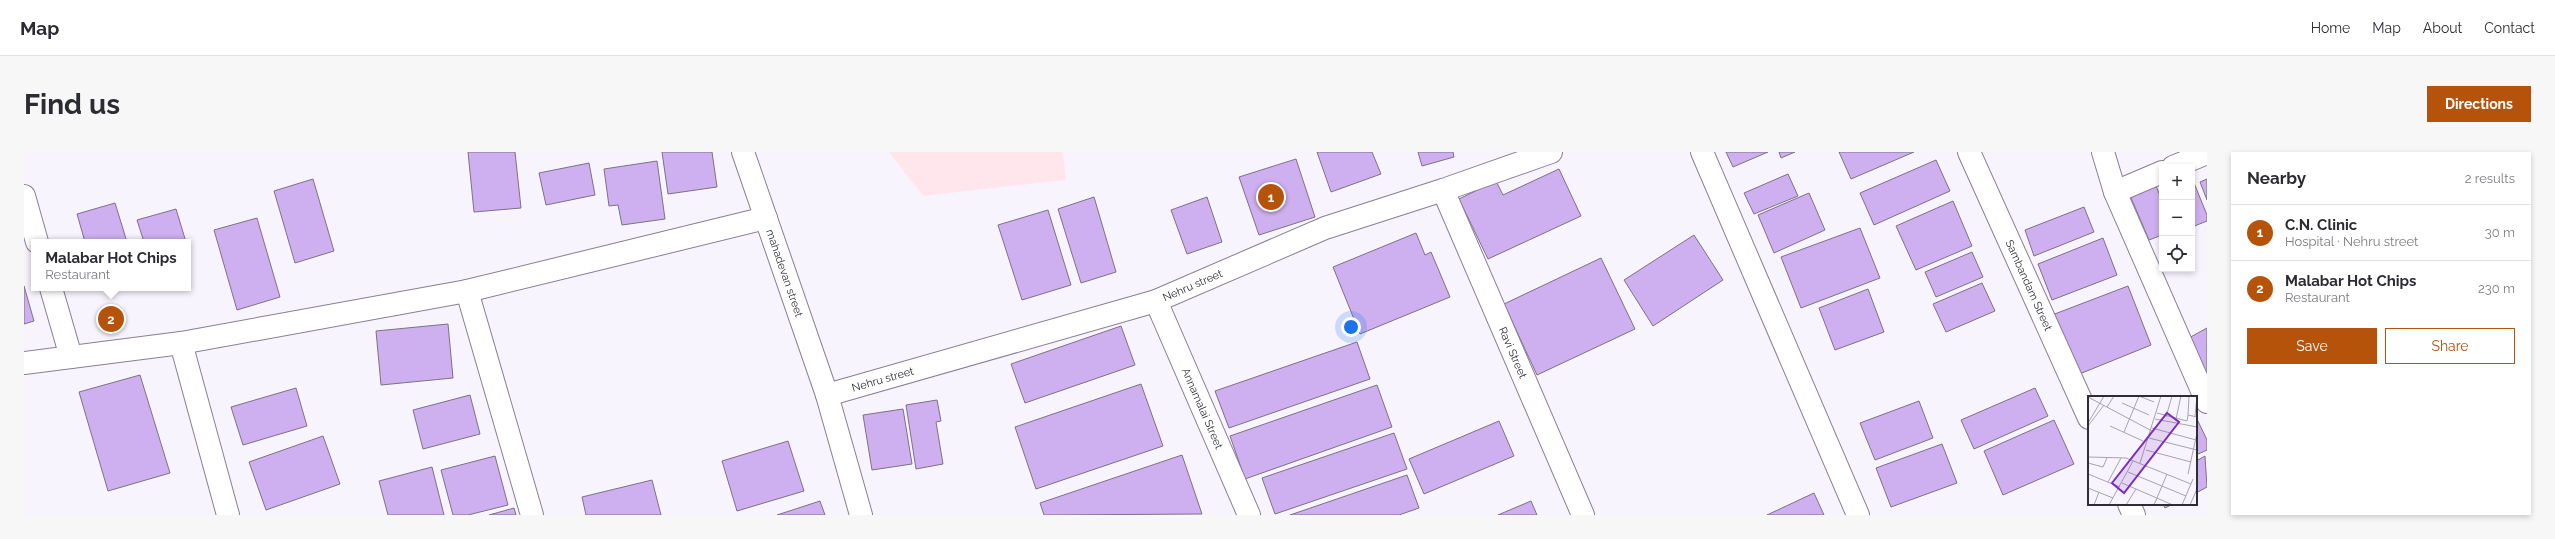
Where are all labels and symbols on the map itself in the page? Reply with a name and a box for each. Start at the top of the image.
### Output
pin: 1 [1258,182,1284,212]
street label: mahadevan street [763,228,806,319]
street label: Sambandam Street [2002,238,2055,333]
street label: Nehru street [1161,267,1225,304]
pin: 2 [98,304,124,334]
your location [1341,317,1361,337]
street label: Ravi Street [1496,325,1529,381]
street label: Nehru street [850,364,916,395]
street label: Annamalai Street [1179,366,1226,451]
inset map [2088,396,2197,505]

